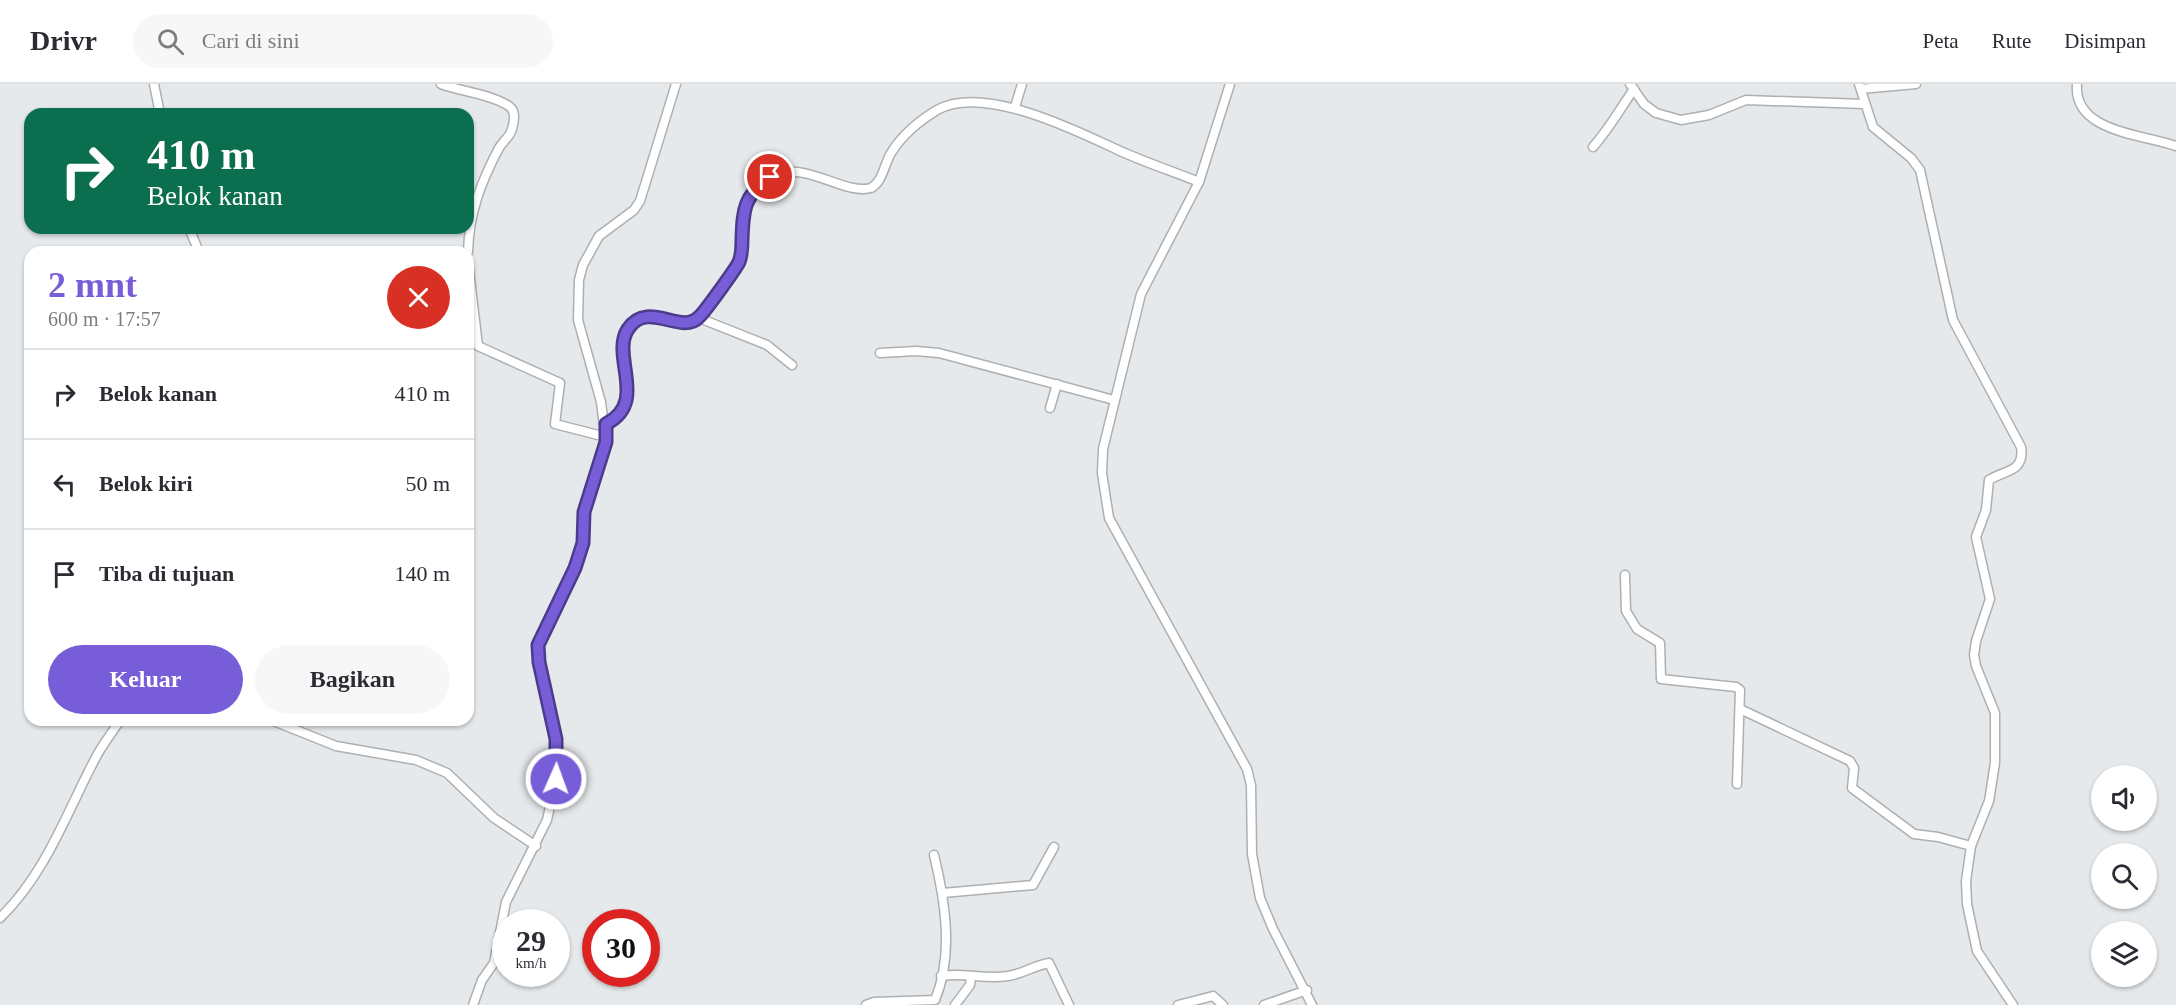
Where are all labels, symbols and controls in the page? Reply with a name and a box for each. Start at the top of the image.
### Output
search box [133,14,553,68]
text: Drivr [30,25,97,56]
icon: search [154,25,187,58]
text: Cari di sini [202,28,300,53]
text: Peta [1923,29,1959,53]
text: Rute [1992,29,2031,53]
text: Disimpan [2064,29,2146,53]
icon: right [48,132,126,210]
text: 410 m [147,132,256,178]
pin [744,151,795,202]
icon: arrive [753,160,786,193]
text: Belok kanan [147,181,283,211]
text: 2 mnt [48,265,137,305]
button: close [387,266,450,329]
text: 600 m · 17:57 [48,308,161,330]
icon: right [48,378,81,411]
text: Belok kanan [99,381,217,406]
text: 410 m [394,381,450,406]
icon: left [48,468,81,501]
text: Belok kiri [99,471,193,496]
text: 50 m [405,471,450,496]
icon: arrive [48,558,81,591]
text: Tiba di tujuan [99,561,234,586]
text: 140 m [394,561,450,586]
button: Keluar [48,645,243,714]
button: Bagikan [255,645,450,714]
position arrow [524,747,588,811]
map controls [2091,765,2157,987]
button: sound [2091,765,2157,831]
button: search [2091,843,2157,909]
speed limit sign: 30 [582,909,660,987]
button: layers [2091,921,2157,987]
text: 29 [516,924,546,957]
text: km/h [516,955,546,971]

